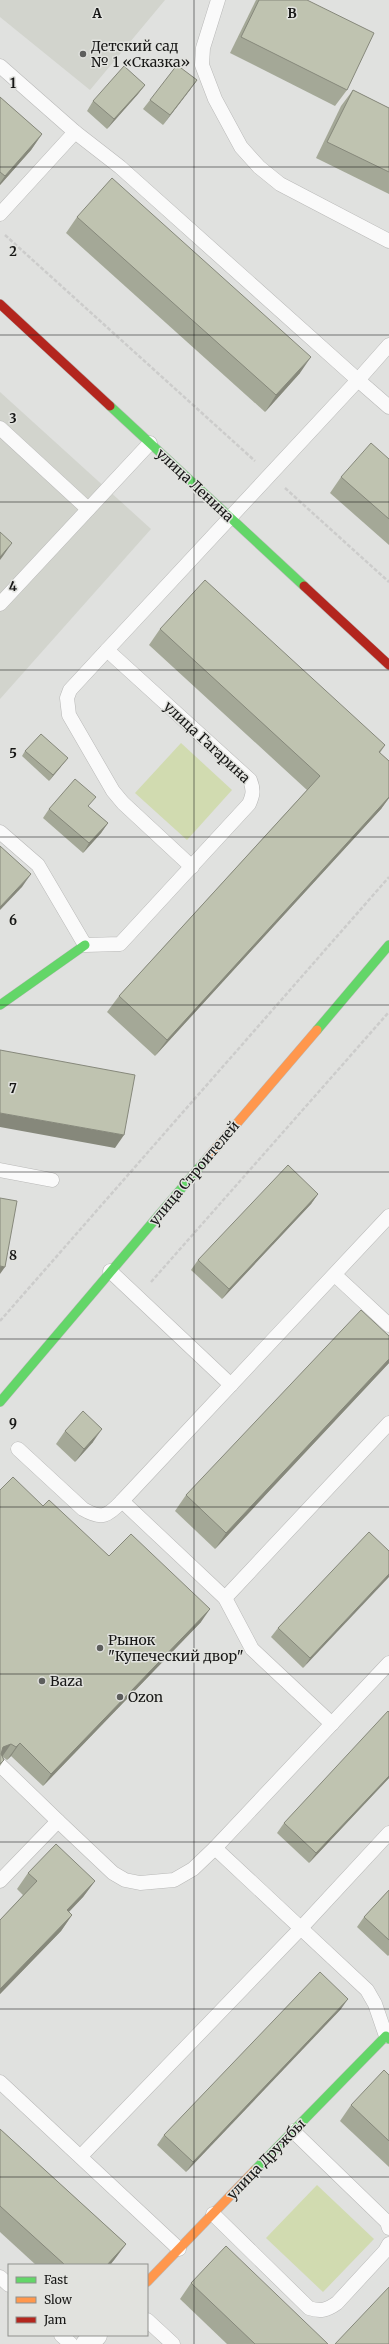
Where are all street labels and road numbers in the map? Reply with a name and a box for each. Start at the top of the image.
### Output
street label: улица Ленина [152,444,238,526]
street label: улица Гагарина [160,697,254,787]
street label: улица Строителей [145,1117,243,1229]
street label: улица Дружбы [223,2115,309,2203]

